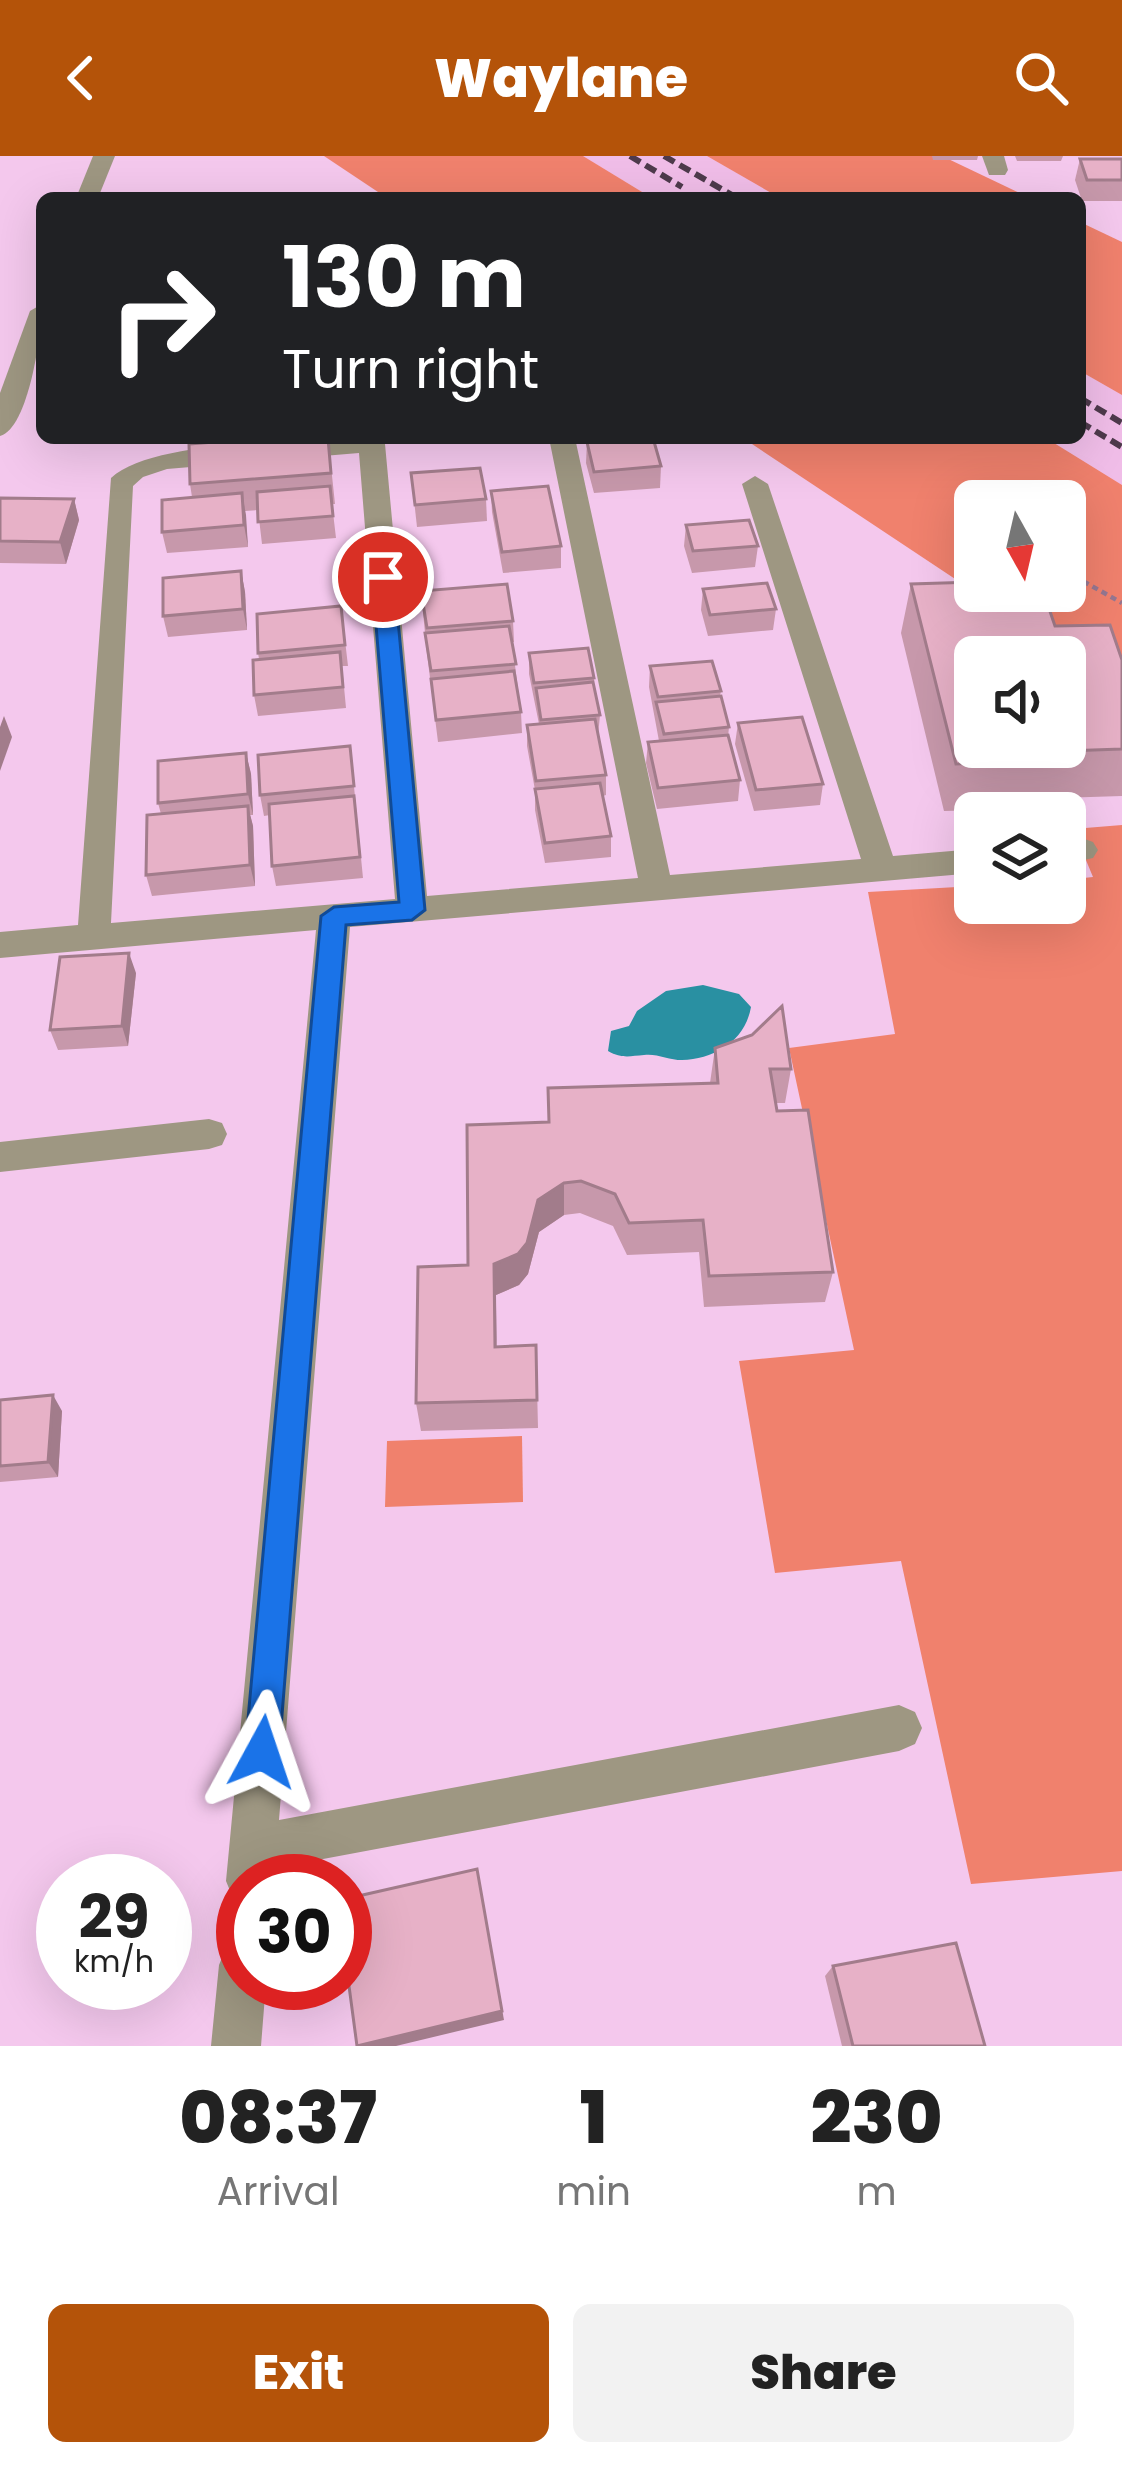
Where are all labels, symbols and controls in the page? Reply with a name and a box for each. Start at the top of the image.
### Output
text: Waylane [434,40,688,116]
icon: back [48,45,114,111]
icon: search [1008,45,1074,111]
text: 130 m [282,219,526,336]
icon: right [84,240,240,396]
text: Turn right [282,331,539,407]
north arrow [954,480,1086,612]
map controls [954,480,1086,924]
pin [332,526,434,628]
icon: arrive [350,544,416,610]
button: sound [954,636,1086,768]
button: layers [954,792,1086,924]
position arrow [199,1689,325,1815]
speed limit sign: 30 [216,1854,372,2010]
text: 29 [78,1875,150,1959]
text: km/h [74,1940,154,1983]
text: 08:37 [179,2067,377,2168]
text: 1 [580,2067,608,2168]
text: 230 [810,2067,943,2168]
text: Arrival [217,2164,340,2219]
text: min [556,2164,631,2219]
text: m [856,2164,897,2219]
button: Exit [48,2304,549,2442]
button: Share [573,2304,1074,2442]

